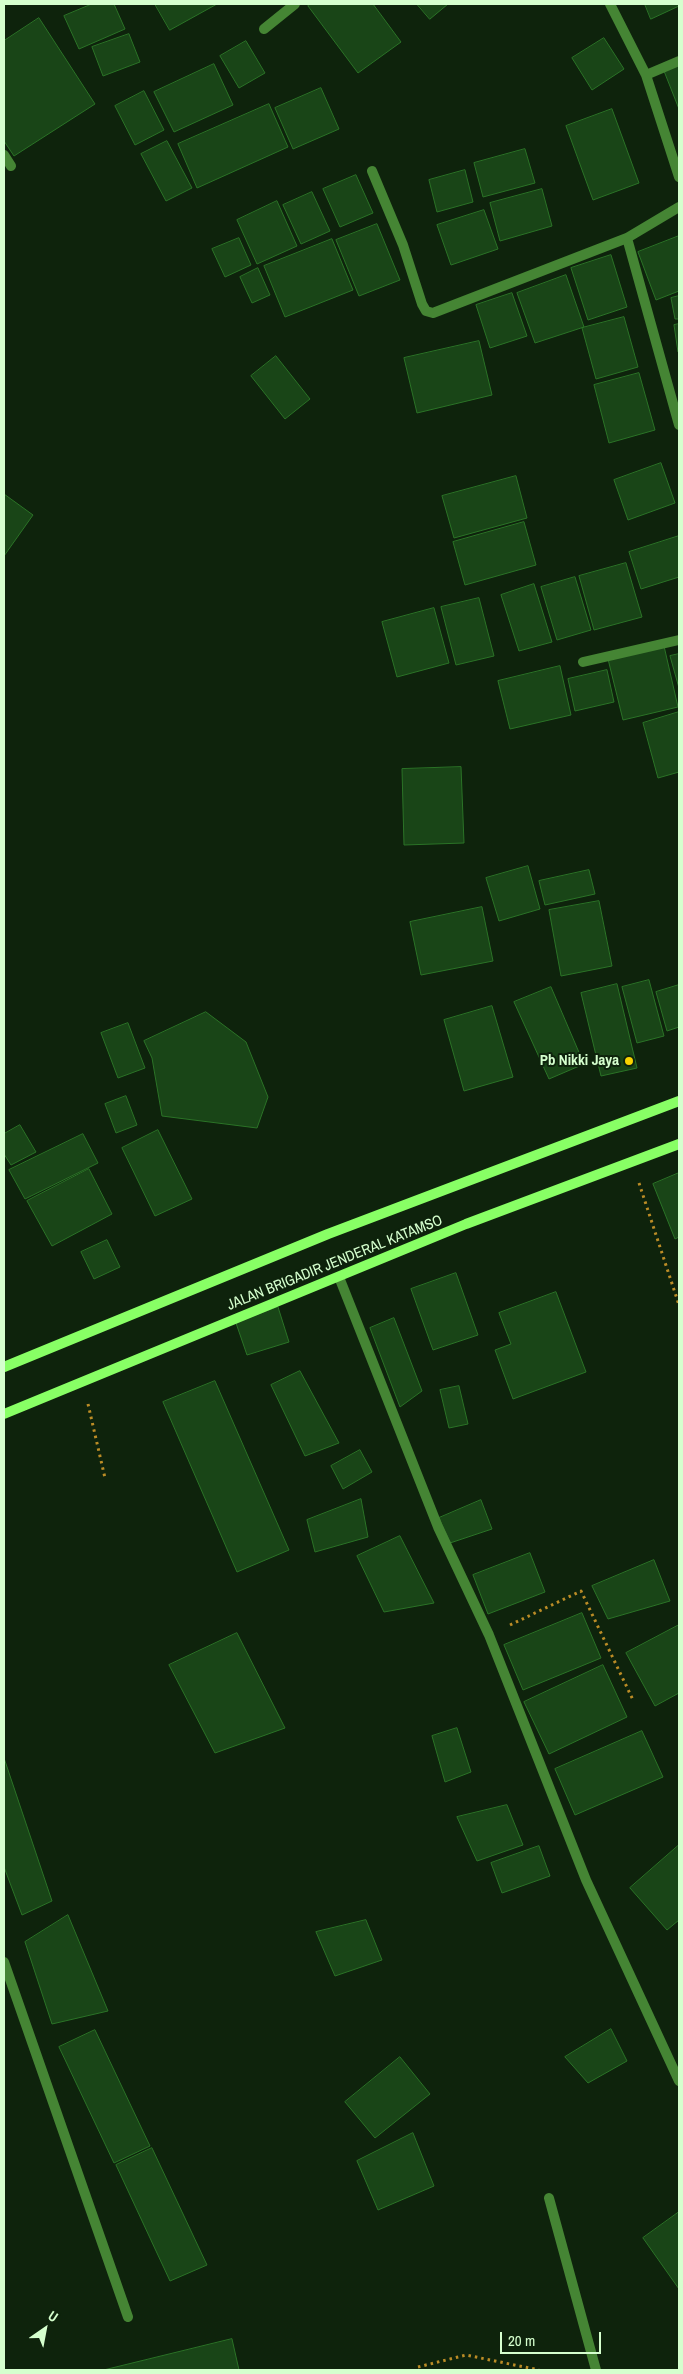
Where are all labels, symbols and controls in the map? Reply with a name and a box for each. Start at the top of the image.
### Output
place label: Pb Nikki Jaya [540,1052,619,1070]
marker: Pb Nikki Jaya [623,1055,635,1067]
street label: JALAN BRIGADIR JENDERAL KATAMSO [225,1211,445,1315]
north arrow [20,2304,70,2354]
text: U [45,2307,62,2326]
scale bar [503,2322,604,2354]
text: 20 m [508,2330,535,2351]

